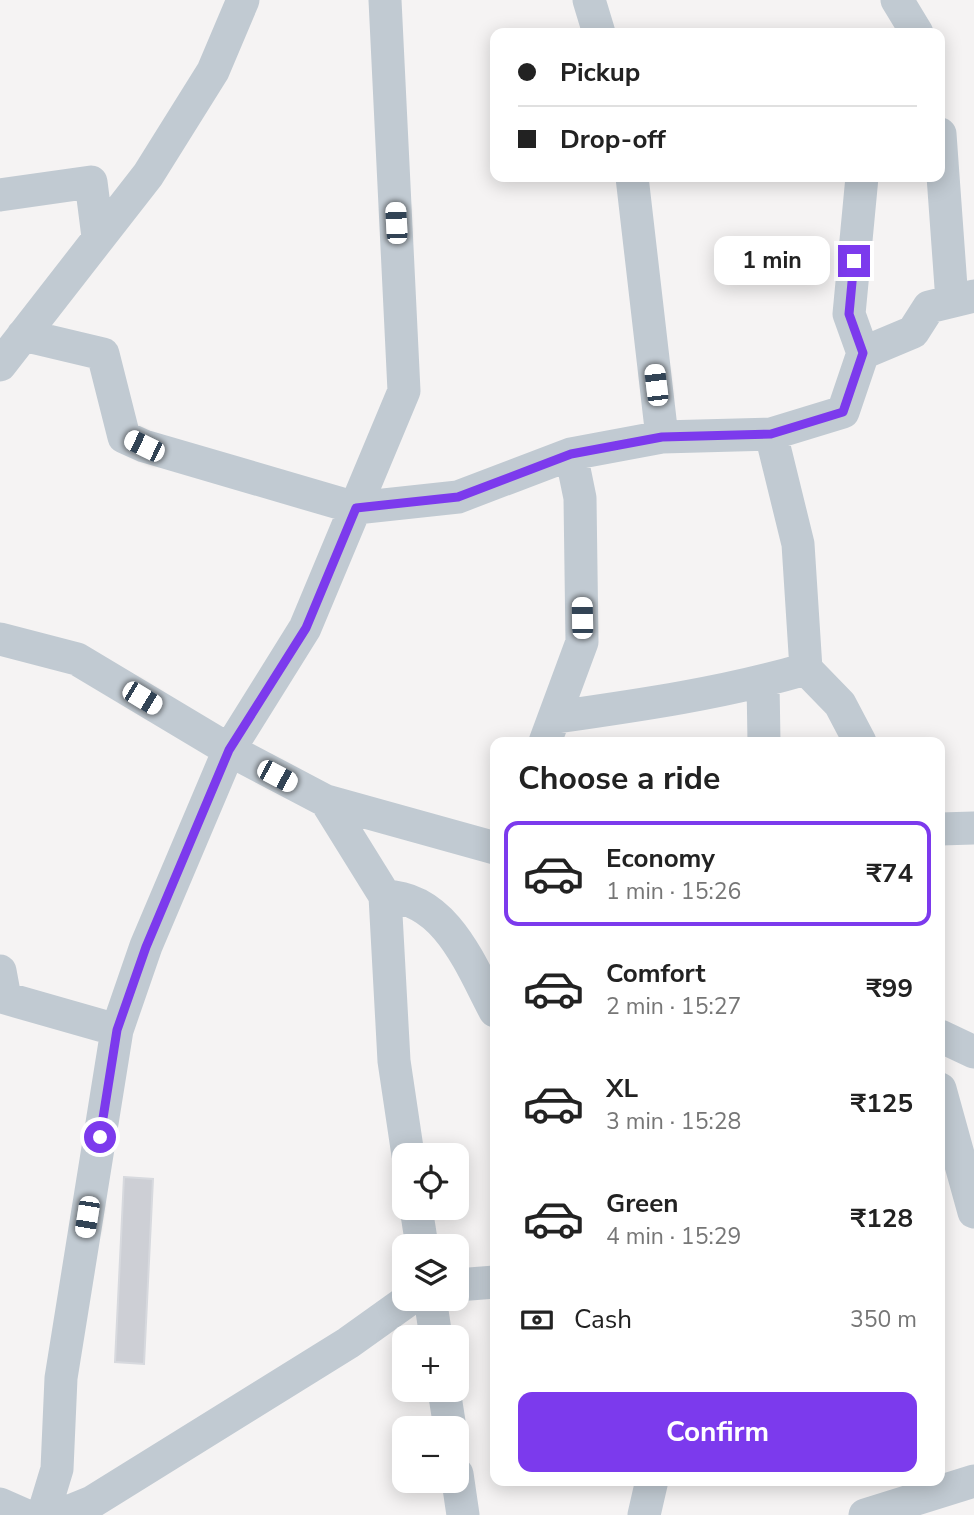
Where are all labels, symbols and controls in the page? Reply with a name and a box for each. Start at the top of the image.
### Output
text: Pickup [560,55,640,90]
text: Drop-off [560,122,666,157]
car [385,201,408,245]
callout: 1 min [714,236,830,286]
text: 1 min [742,245,802,276]
route end [838,245,870,277]
car [644,363,669,407]
car [121,427,168,465]
car [572,597,593,639]
car [119,678,166,718]
car [254,757,301,795]
text: Choose a ride [518,757,720,800]
text: Economy [606,841,715,876]
icon: car [522,842,585,905]
text: ₹74 [866,856,913,891]
text: 1 min · 15:26 [606,876,741,907]
text: Comfort [606,956,706,991]
icon: car [522,957,585,1020]
text: ₹99 [866,971,913,1006]
text: 2 min · 15:27 [606,991,741,1022]
text: XL [606,1071,638,1106]
icon: car [522,1072,585,1135]
text: ₹125 [851,1086,913,1121]
text: 3 min · 15:28 [606,1106,741,1137]
route start [84,1121,116,1153]
map controls [392,1143,469,1493]
button: locate [392,1143,469,1220]
text: Green [606,1186,679,1221]
icon: car [522,1187,585,1250]
car [74,1195,101,1239]
text: ₹128 [851,1201,913,1236]
text: 4 min · 15:29 [606,1221,741,1252]
button: layers [392,1234,469,1311]
icon: cash [518,1301,556,1339]
text: Cash [574,1302,632,1337]
text: 350 m [850,1304,917,1335]
button: + [392,1325,469,1402]
button: Confirm [518,1392,917,1472]
button: − [392,1416,469,1493]

